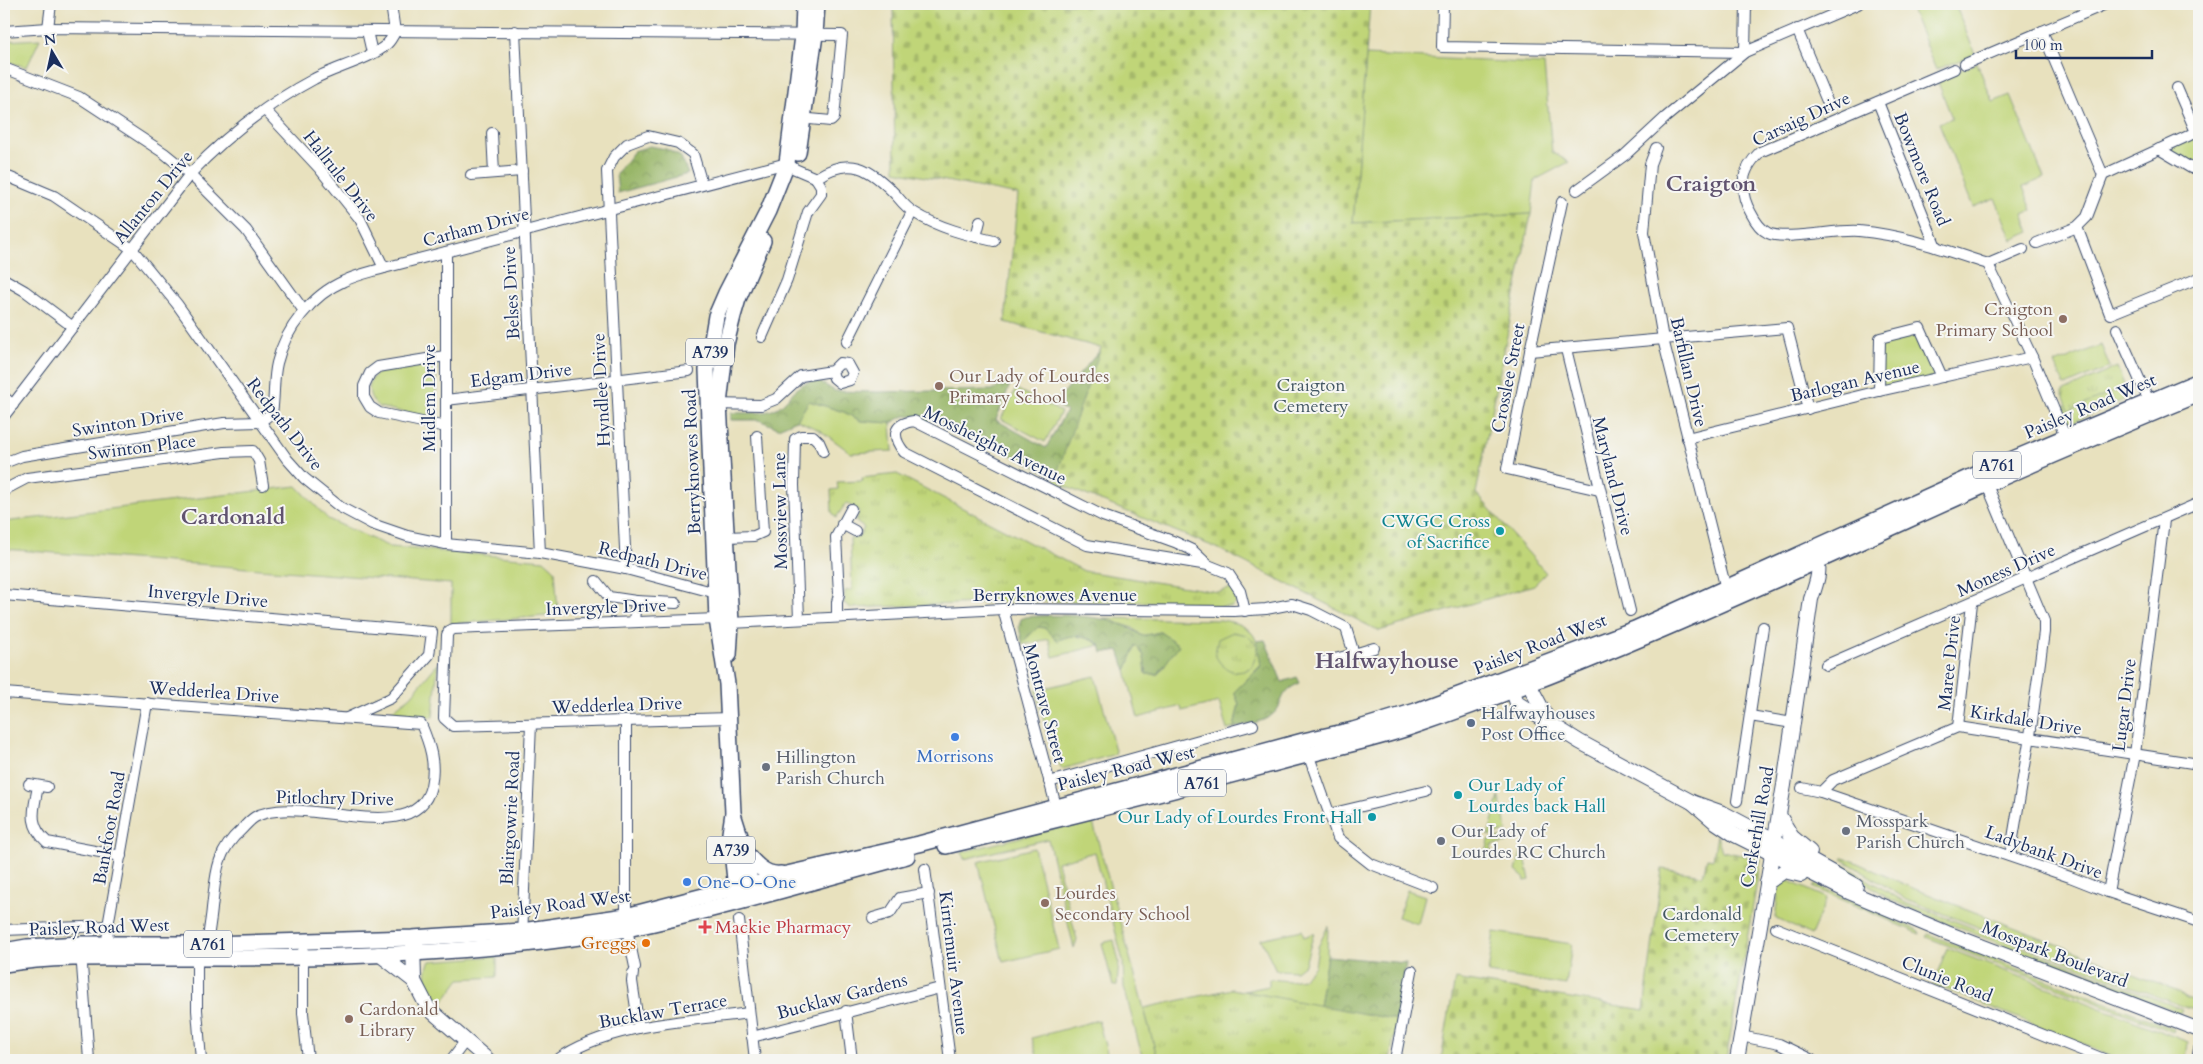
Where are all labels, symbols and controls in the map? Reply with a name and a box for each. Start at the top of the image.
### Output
north arrow [28,28,78,78]
scale bar [2016,28,2152,60]
text: N [43,29,58,50]
text: 100 m [2023,35,2063,55]
street label: Carsaig Drive [1748,86,1854,153]
street label: Bowmore Road [1887,109,1956,230]
street label: Hallrule Drive [297,125,384,227]
street label: Allanton Drive [108,145,199,249]
district label: Craigton [1666,169,1756,199]
street label: Carham Drive [420,201,532,254]
street label: Belses Drive [497,246,526,340]
place label: Craigton Primary School [1936,297,2054,343]
marker: Craigton Primary School [2057,313,2069,325]
street label: Barfillan Drive [1664,315,1713,430]
street label: Crosslee Street [1486,321,1531,435]
street label: Hyndlee Drive [586,333,617,447]
road number: A739 [686,338,734,366]
street label: Midlem Drive [417,344,442,452]
street label: Barlogan Avenue [1788,354,1922,409]
street label: Edgam Drive [469,357,573,394]
place label: Our Lady of Lourdes Primary School [949,364,1109,410]
street label: Paisley Road West [2021,367,2160,445]
street label: Redpath Drive [240,373,329,476]
park label: Craigton Cemetery [1273,373,1349,419]
marker: Our Lady of Lourdes Primary School [933,380,945,392]
street label: Berryknowes Road [677,388,708,535]
street label: Mossheights Avenue [919,400,1071,491]
street label: Swinton Drive [70,401,186,444]
street label: Maryland Drive [1586,414,1639,538]
street label: Swinton Place [87,428,197,467]
street label: Mossview Lane [767,452,794,570]
road number: A761 [1973,452,2021,478]
district label: Cardonald [181,502,286,532]
place label: CWGC Cross of Sacrifice [1381,509,1490,555]
marker: CWGC Cross of Sacrifice [1494,525,1506,537]
street label: Redpath Drive [596,536,710,587]
street label: Moness Drive [1953,538,2059,603]
street label: Invergyle Drive [147,579,269,614]
street label: Berryknowes Avenue [973,583,1137,608]
street label: Invergyle Drive [545,593,667,622]
street label: Paisley Road West [1470,607,1611,681]
street label: Maree Drive [1932,614,1967,712]
street label: Montrave Street [1017,641,1073,766]
district label: Halfwayhouse [1315,646,1459,676]
street label: Lugar Drive [2106,657,2143,753]
street label: Wedderlea Drive [147,675,280,710]
street label: Wedderlea Drive [550,691,683,720]
street label: Kirkdale Drive [1968,699,2084,742]
place label: Halfwayhouses Post Office [1481,701,1595,747]
marker: Halfwayhouses Post Office [1465,717,1477,729]
marker: Morrisons [949,731,961,743]
street label: Paisley Road West [1055,739,1198,798]
place label: Morrisons [917,744,993,769]
place label: Hillington Parish Church [776,745,885,791]
street label: Blairgowrie Road [494,750,527,886]
marker: Hillington Parish Church [760,761,772,773]
street label: Corkerhill Road [1735,764,1781,890]
street label: Bankfoot Road [87,769,132,887]
road number: A761 [1178,770,1226,796]
place label: Our Lady of Lourdes back Hall [1468,773,1606,819]
street label: Pitlochry Drive [276,785,394,812]
marker: Our Lady of Lourdes back Hall [1452,789,1464,801]
place label: Our Lady of Lourdes Front Hall [1118,805,1362,830]
place label: Mosspark Parish Church [1856,809,1965,855]
marker: Our Lady of Lourdes Front Hall [1366,811,1378,823]
place label: Our Lady of Lourdes RC Church [1451,819,1606,865]
street label: Ladybank Drive [1982,820,2106,885]
marker: Mosspark Parish Church [1840,825,1852,837]
marker: Our Lady of Lourdes RC Church [1435,835,1447,847]
road number: A739 [707,836,755,864]
place label: One-O-One [697,870,797,895]
marker: One-O-One [681,876,693,888]
place label: Lourdes Secondary School [1055,881,1190,927]
street label: Paisley Road West [489,883,632,925]
street label: Kirriemuir Avenue [932,890,975,1036]
marker: Lourdes Secondary School [1039,897,1051,909]
park label: Cardonald Cemetery [1662,902,1742,948]
street label: Paisley Road West [28,913,170,942]
place label: Mackie Pharmacy [715,915,852,940]
street label: Mosspark Boulevard [1978,915,2132,994]
marker: Mackie Pharmacy [699,921,711,933]
road number: A761 [184,931,232,958]
place label: Greggs [581,931,636,956]
marker: Greggs [640,937,652,949]
street label: Clunie Road [1898,950,1996,1009]
street label: Bucklaw Gardens [774,967,910,1026]
street label: Bucklaw Terrace [597,988,729,1035]
place label: Cardonald Library [359,997,439,1043]
marker: Cardonald Library [343,1013,355,1025]

